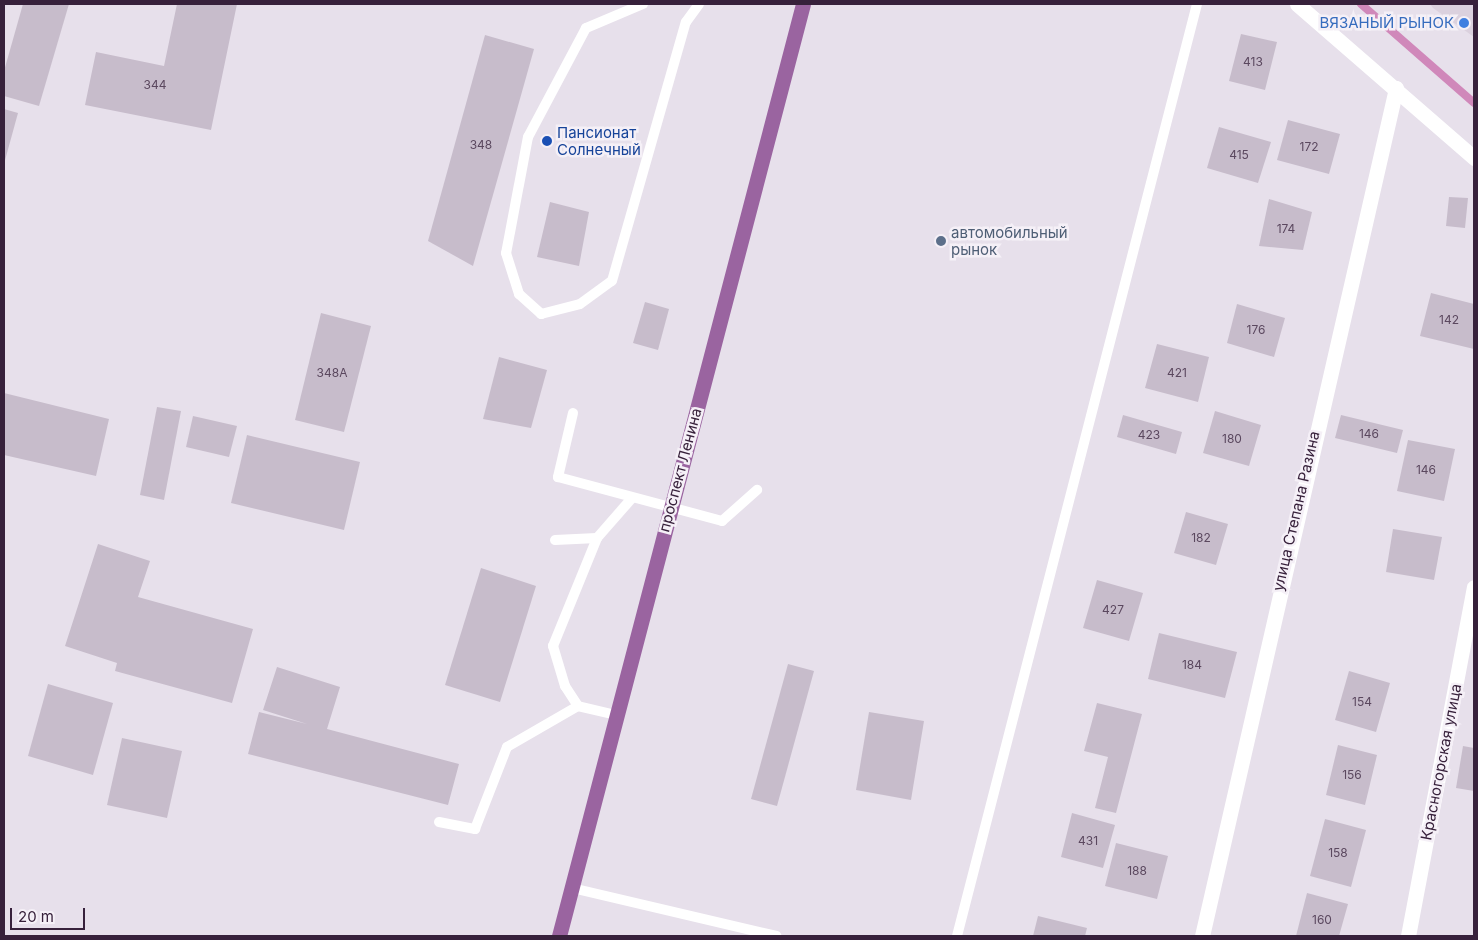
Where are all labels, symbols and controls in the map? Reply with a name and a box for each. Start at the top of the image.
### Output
place label: ВЯЗАНЫЙ РЫНОК [1319,14,1454,32]
marker: ВЯЗАНЫЙ РЫНОК [1458,17,1470,29]
house number: 413 [1243,55,1263,69]
house number: 344 [144,78,166,92]
place label: Пансионат Солнечный [557,123,641,158]
marker: Пансионат Солнечный [541,135,553,147]
house number: 348 [470,138,492,152]
house number: 172 [1300,140,1318,154]
house number: 415 [1229,148,1249,162]
house number: 174 [1277,222,1295,236]
place label: автомобильный рынок [951,223,1068,258]
marker: автомобильный рынок [935,235,947,247]
house number: 142 [1439,313,1459,327]
house number: 176 [1247,323,1265,337]
house number: 348А [317,366,347,380]
house number: 421 [1167,366,1187,380]
street label: проспект Ленина [655,406,705,534]
house number: 146 [1359,427,1379,441]
house number: 423 [1138,428,1160,442]
street label: улица Степана Разина [1269,429,1323,593]
house number: 180 [1222,432,1242,446]
house number: 146 [1416,463,1436,477]
house number: 182 [1191,531,1211,545]
house number: 427 [1102,603,1124,617]
house number: 184 [1182,658,1202,672]
street label: Красногорская улица [1417,682,1465,842]
house number: 154 [1352,695,1372,709]
house number: 156 [1342,768,1362,782]
house number: 431 [1078,834,1098,848]
house number: 158 [1328,846,1348,860]
house number: 188 [1127,864,1147,878]
scale bar [12,898,88,930]
text: 20 m [18,907,54,926]
house number: 160 [1312,913,1332,927]

